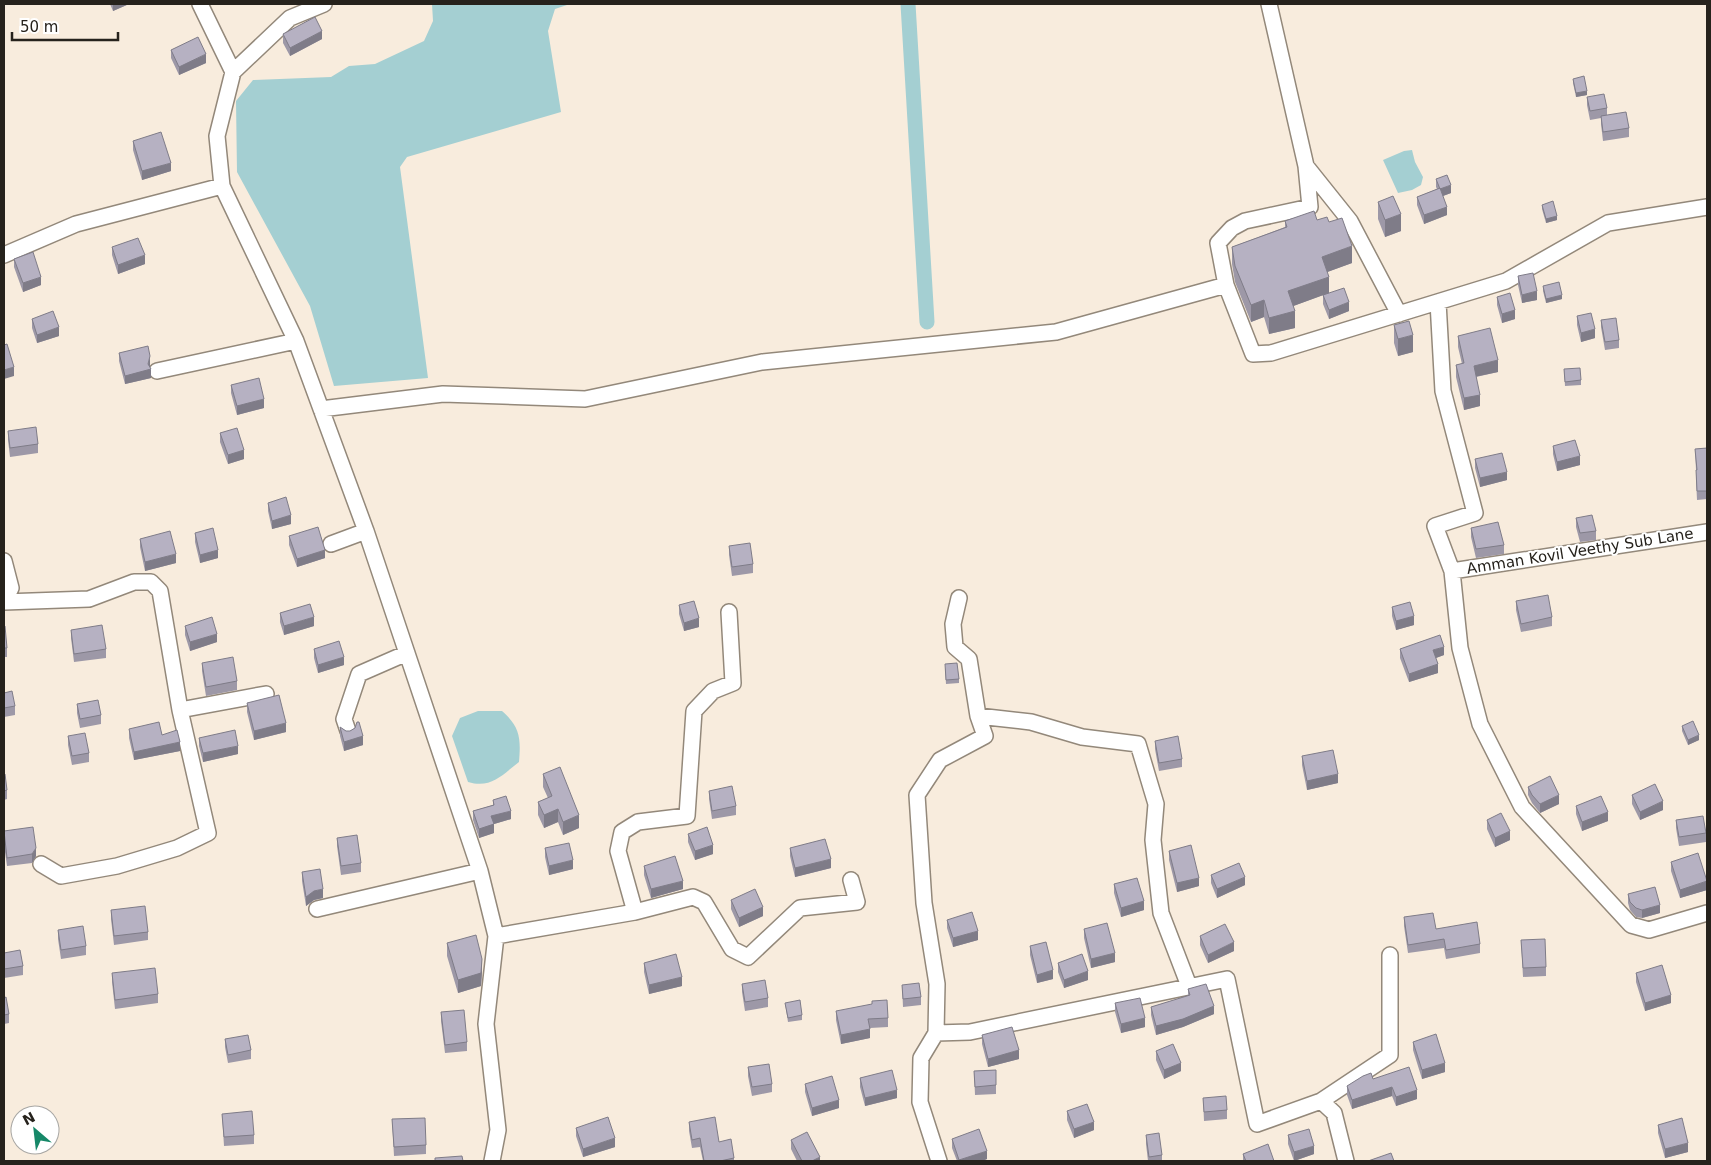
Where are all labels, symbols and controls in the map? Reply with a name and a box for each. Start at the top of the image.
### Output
scale bar [12,10,119,42]
text: 50 m [20,18,58,36]
street label: Amman Kovil Veethy Sub Lane [1465,524,1695,578]
north arrow [10,1105,60,1155]
text: N [20,1109,38,1128]

